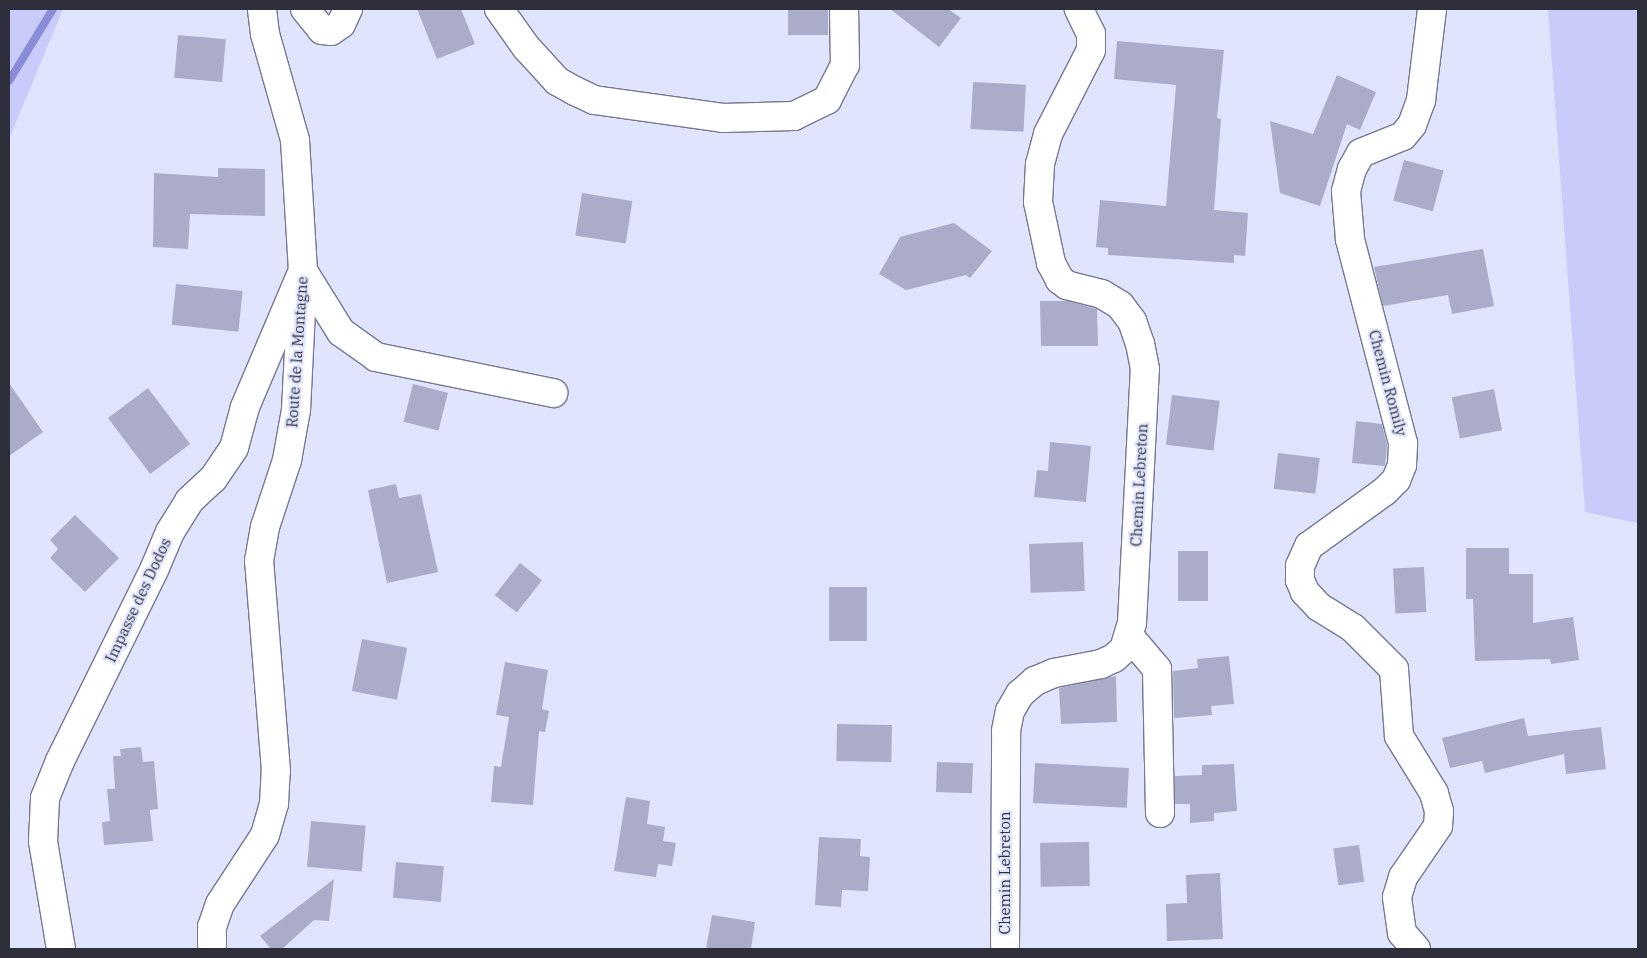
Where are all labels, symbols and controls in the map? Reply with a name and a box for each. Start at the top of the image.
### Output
street label: Route de la Montagne [283,276,311,428]
street label: Chemin Romily [1365,328,1411,438]
street label: Chemin Lebreton [1127,423,1151,547]
street label: Impasse des Dodos [101,535,175,665]
street label: Chemin Lebreton [996,811,1014,935]

